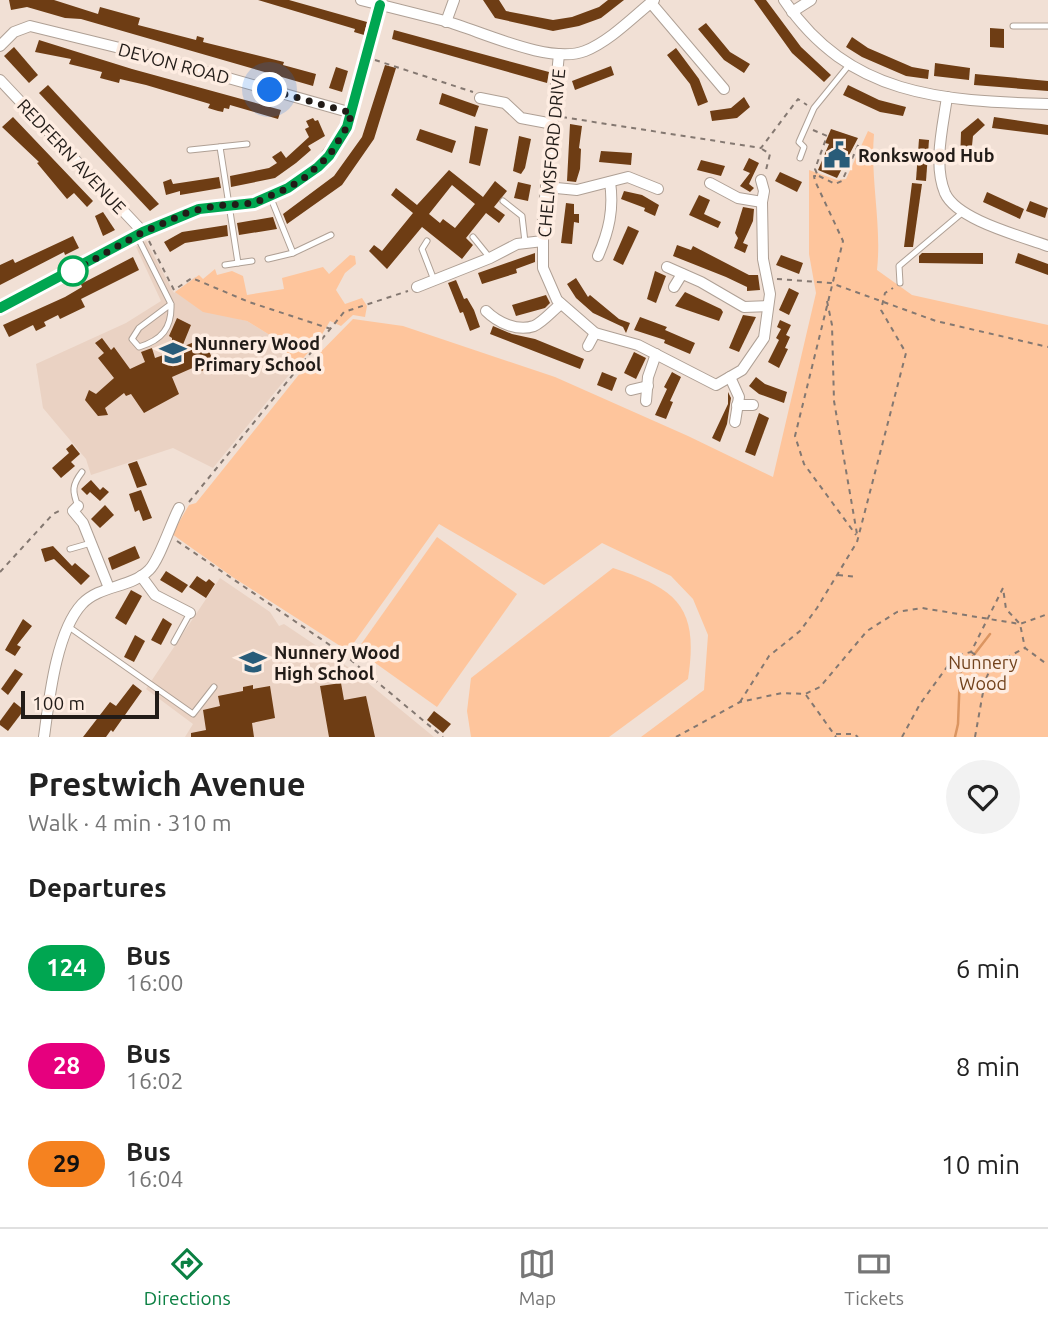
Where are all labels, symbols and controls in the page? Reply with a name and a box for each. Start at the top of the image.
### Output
street label: DEVON ROAD [116,39,232,87]
street label: CHELMSFORD DRIVE [534,68,568,238]
your location [252,72,287,107]
street label: REDFERN AVENUE [14,95,130,217]
public building icon: Ronkswood Hub [822,140,852,170]
place label: Ronkswood Hub [858,145,994,165]
unlabelled marker [58,256,88,286]
place label: Nunnery Wood Primary School [194,333,322,374]
school or university icon: Nunnery Wood Primary School [158,338,188,368]
place label: Nunnery Wood High School [274,642,400,683]
school or university icon: Nunnery Wood High School [238,647,268,677]
park label: Nunnery Wood [948,652,1018,693]
scale bar [21,688,159,720]
text: 100 m [32,692,85,714]
button: heart [946,760,1020,834]
text: Prestwich Avenue [28,765,306,802]
text: Walk · 4 min · 310 m [28,810,232,835]
text: Departures [28,873,166,902]
text: Bus [126,941,171,970]
text: 124 [46,954,87,981]
text: 6 min [956,954,1020,983]
text: 16:00 [126,970,184,995]
text: Bus [126,1039,171,1068]
text: 28 [53,1052,80,1079]
text: 8 min [956,1052,1020,1081]
text: 16:02 [126,1068,184,1093]
text: Bus [126,1137,171,1166]
text: 29 [53,1150,80,1177]
text: 10 min [941,1150,1020,1179]
text: 16:04 [126,1166,184,1191]
tab: Directions [144,1245,231,1309]
tab: Map [518,1245,556,1309]
tab: Tickets [844,1245,904,1309]

